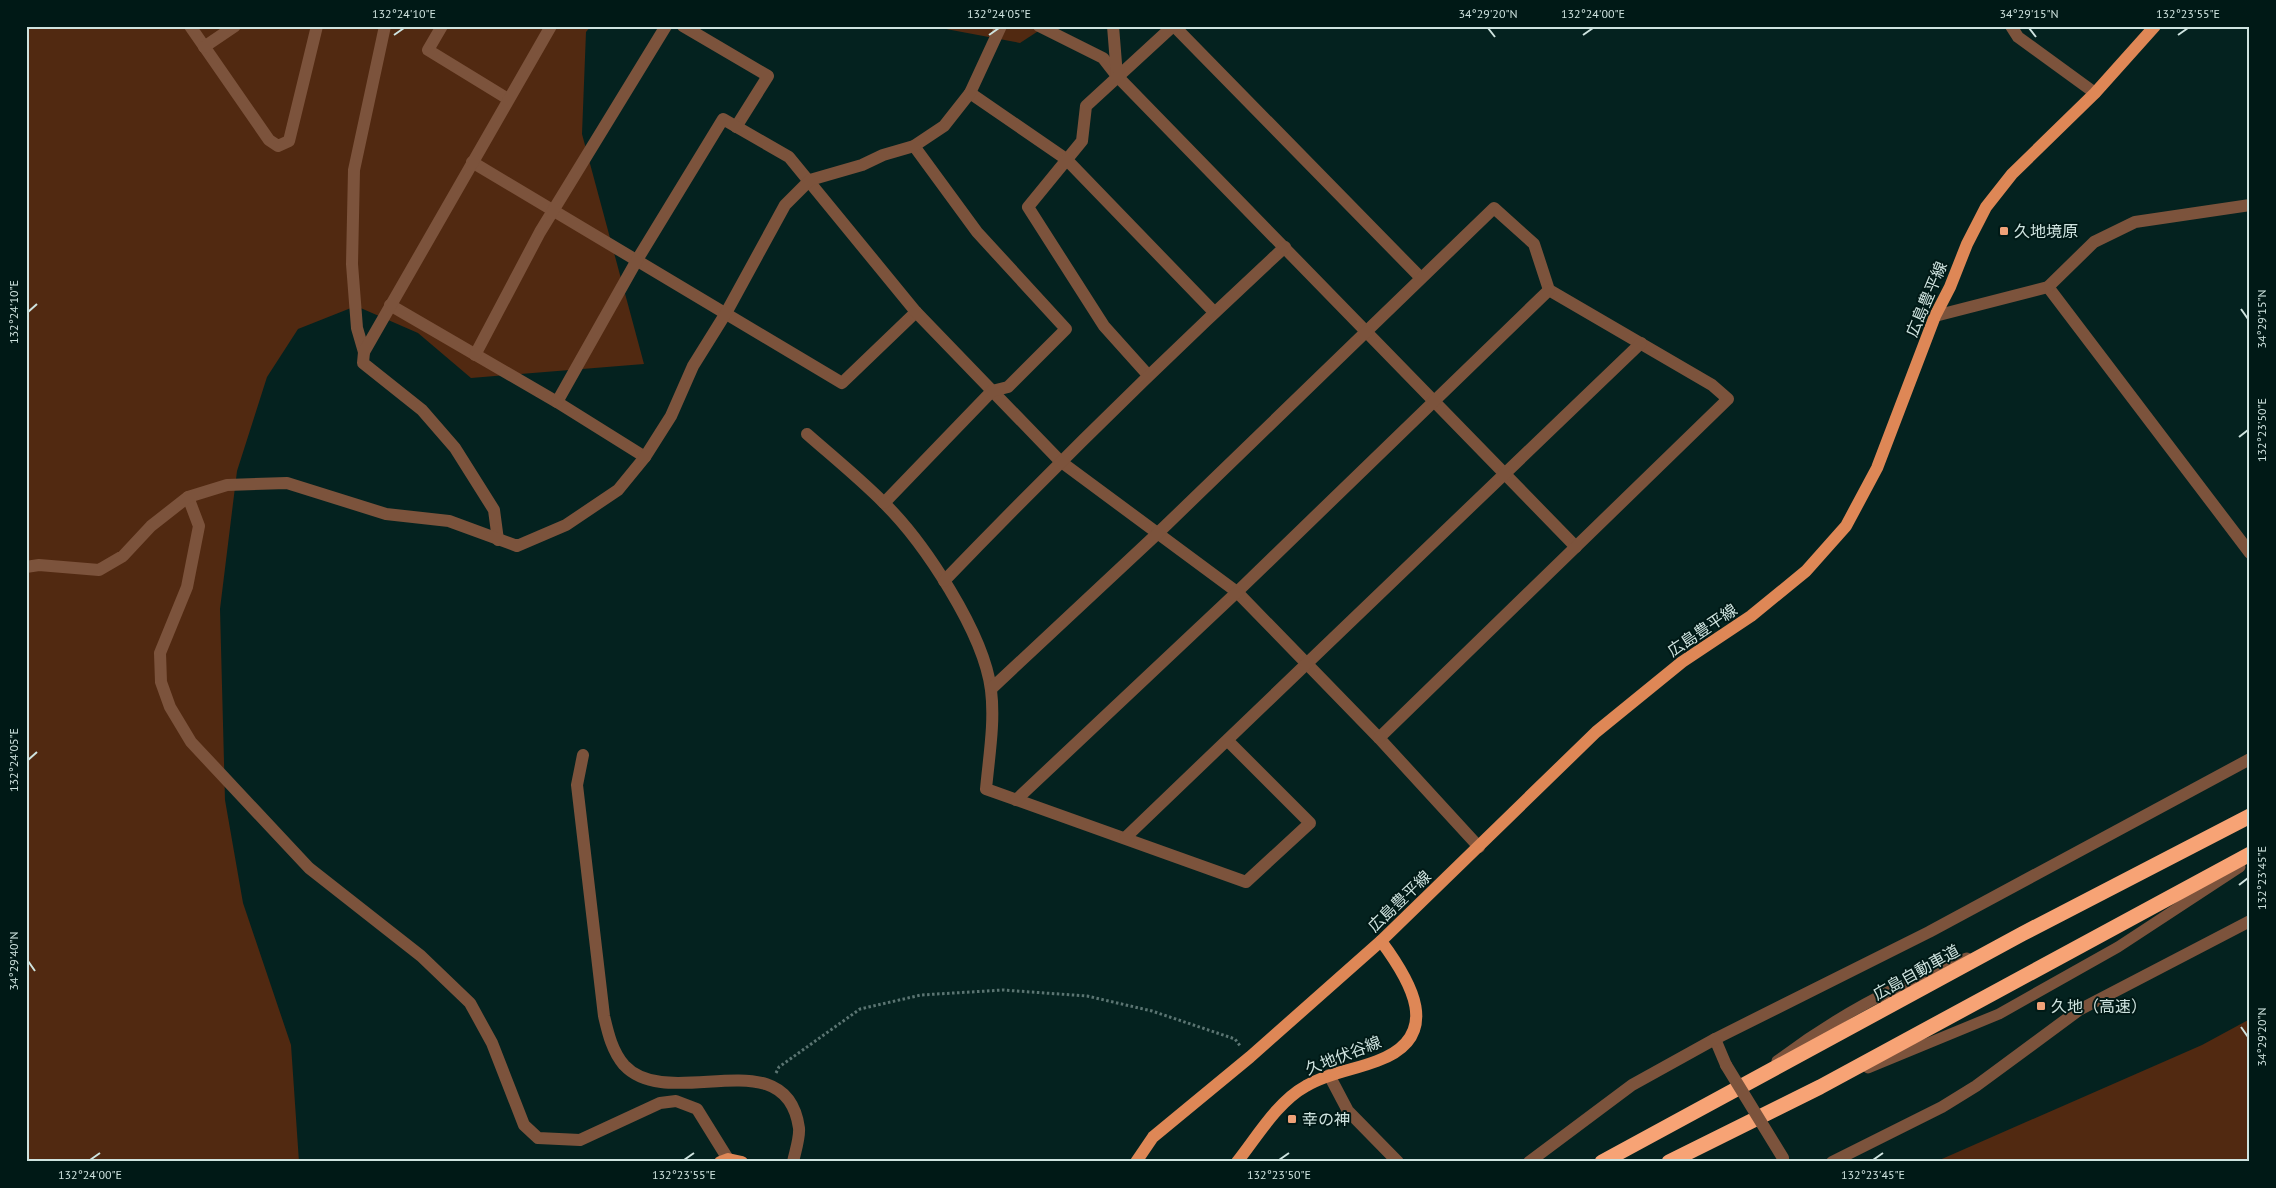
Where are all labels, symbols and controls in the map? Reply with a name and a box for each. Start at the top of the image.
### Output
text: 132°24'10"E [372,6,436,21]
text: 132°24'05"E [967,6,1031,21]
text: 34°29'20"N [1458,6,1518,21]
text: 132°24'00"E [1561,6,1625,21]
text: 34°29'15"N [1999,6,2059,21]
text: 132°23'55"E [2156,6,2220,21]
place label: 久地境原 [2014,221,2078,241]
marker: 久地境原 [1998,225,2010,237]
street label: 広島豊平線 [1901,258,1951,340]
text: 132°24'10"E [6,280,21,344]
text: 34°29'15"N [2254,289,2269,349]
text: 132°23'50"E [2254,398,2269,462]
street label: 広島豊平線 [1663,599,1741,661]
text: 132°24'05"E [6,728,21,792]
text: 132°23'45"E [2254,846,2269,910]
street label: 広島豊平線 [1363,866,1435,936]
text: 34°29'40"N [6,931,21,991]
street label: 広島自動車道 [1869,940,1963,1004]
place label: 久地（高速） [2051,996,2147,1016]
marker: 久地（高速） [2035,1000,2047,1012]
text: 34°29'20"N [2254,1007,2269,1067]
street label: 久地伏谷線 [1302,1031,1384,1079]
place label: 幸の神 [1302,1109,1350,1129]
marker: 幸の神 [1286,1113,1298,1125]
text: 132°24'00"E [58,1167,122,1182]
text: 132°23'55"E [652,1167,716,1182]
text: 132°23'50"E [1247,1167,1311,1182]
text: 132°23'45"E [1841,1167,1905,1182]

